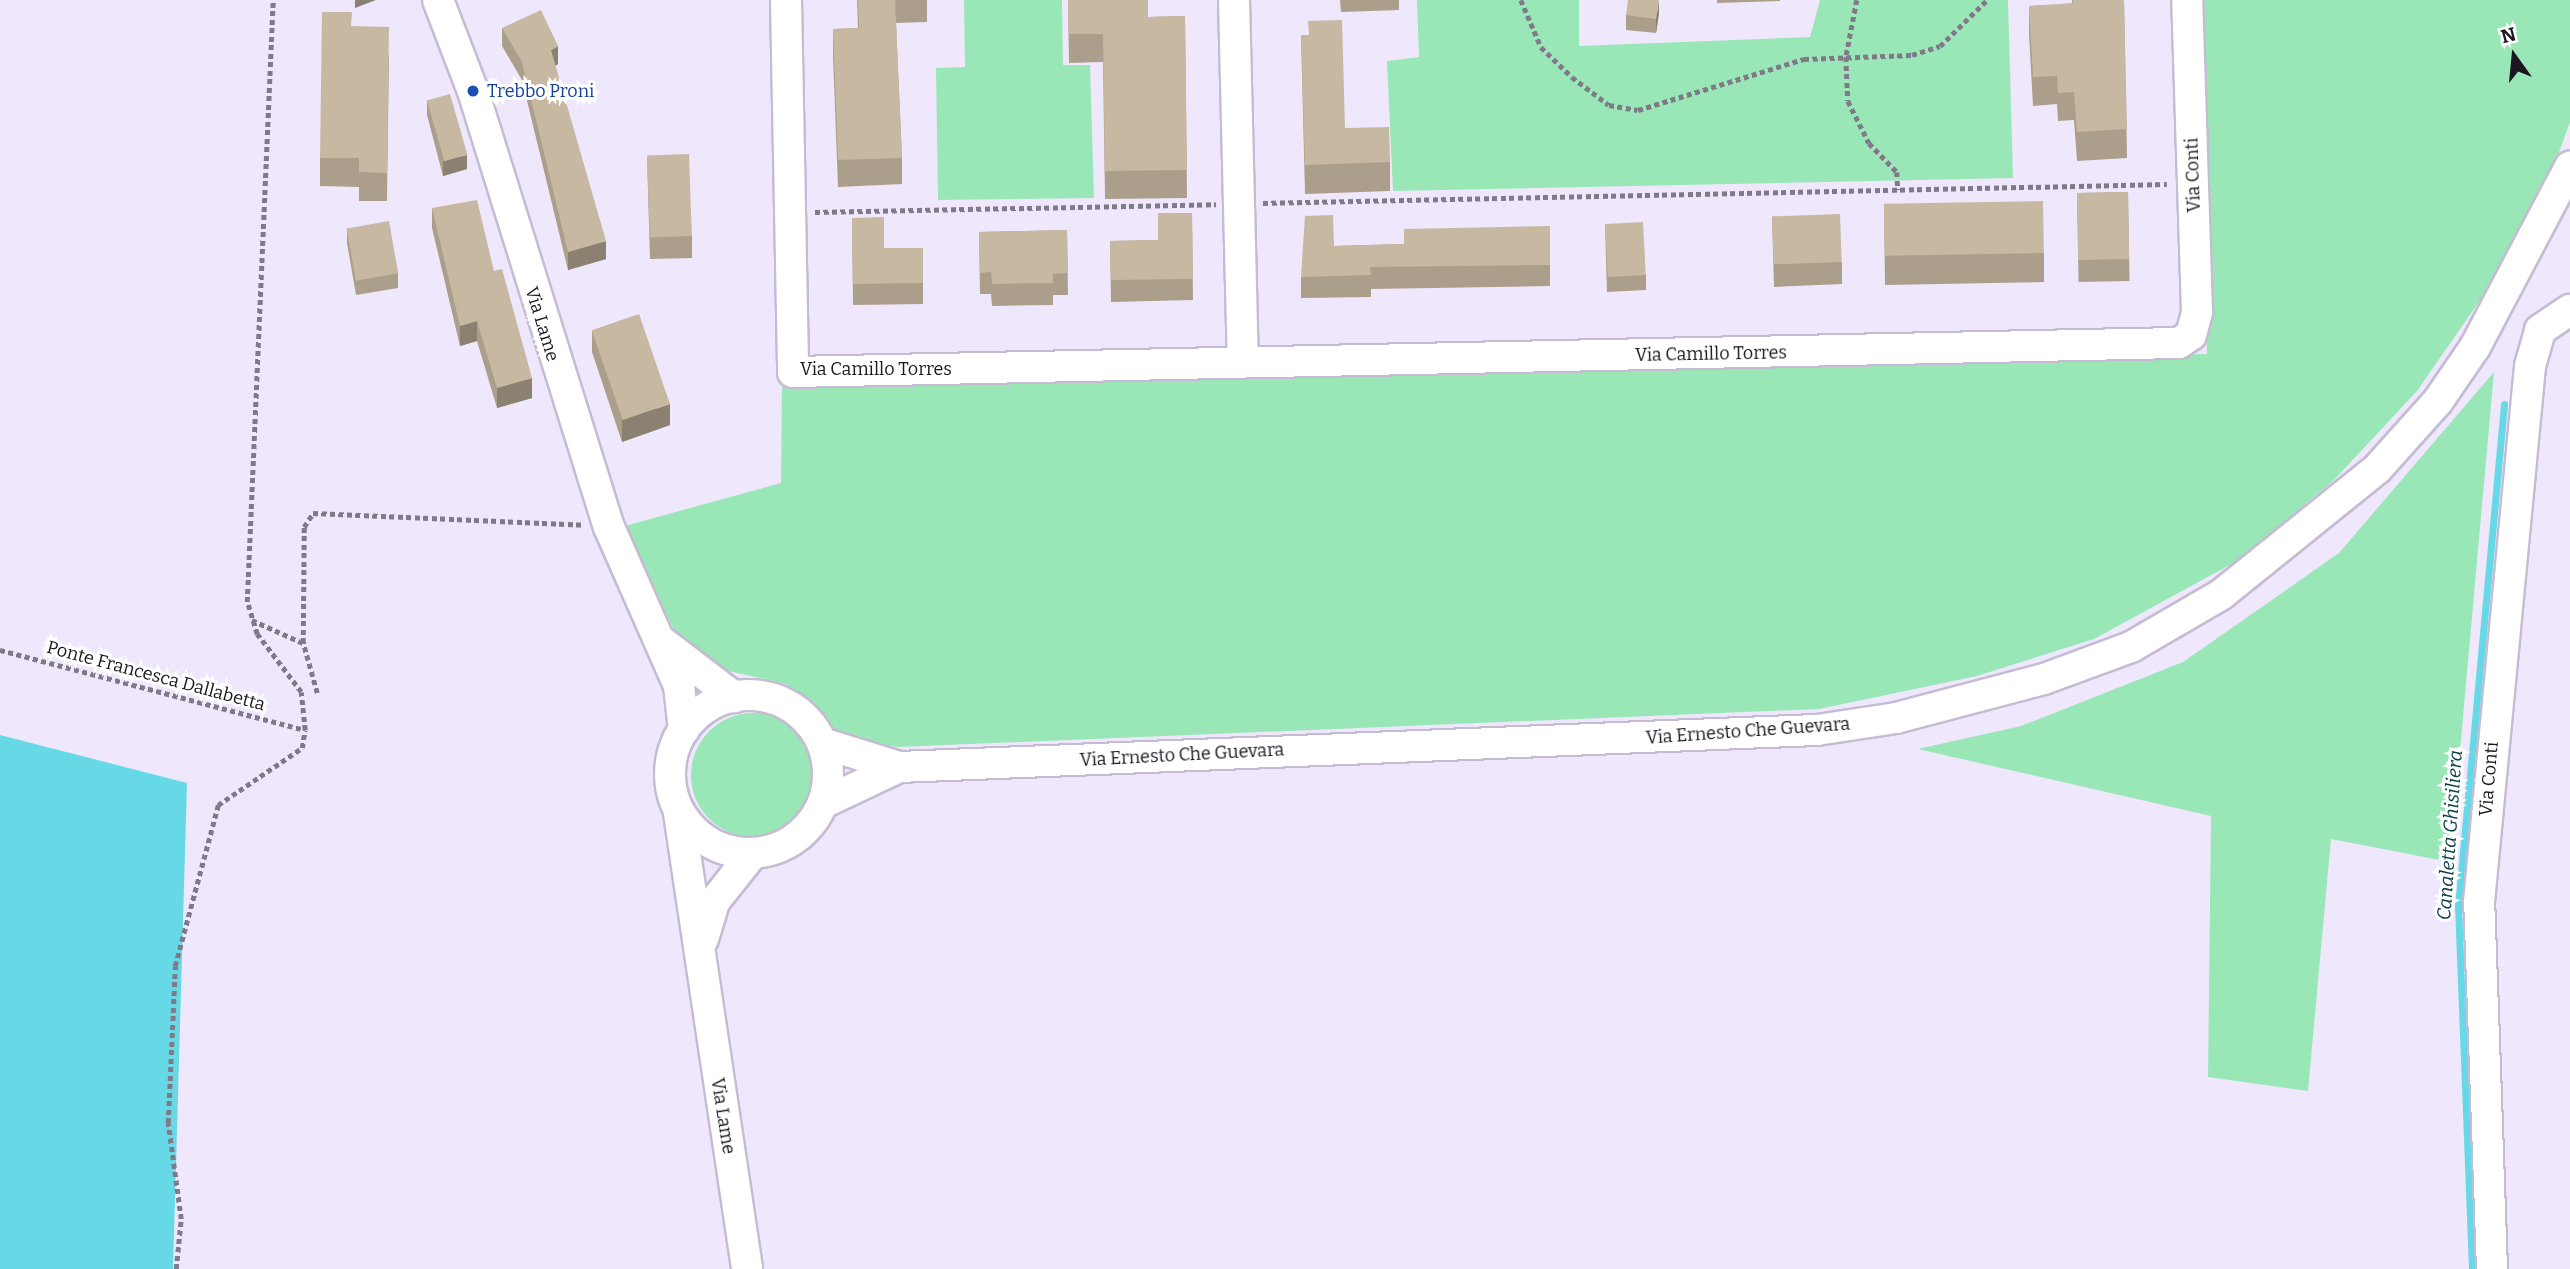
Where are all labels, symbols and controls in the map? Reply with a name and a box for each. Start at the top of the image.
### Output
north arrow [2479,21,2549,91]
text: N [2498,22,2518,48]
place label: Trebbo Proni [487,80,594,102]
marker: Trebbo Proni [465,83,481,99]
street label: Via Conti [2181,137,2205,213]
street label: Via Lame [520,284,564,364]
street label: Via Camillo Torres [1635,342,1787,366]
street label: Via Camillo Torres [800,358,952,380]
street label: Ponte Francesca Dallabetta [44,636,268,716]
street label: Via Ernesto Che Guevara [1645,713,1851,749]
street label: Via Ernesto Che Guevara [1079,739,1285,771]
street label: Via Conti [2475,741,2503,817]
water label: Canaletta Ghisiliera [2433,749,2467,921]
street label: Via Lame [706,1076,740,1156]

